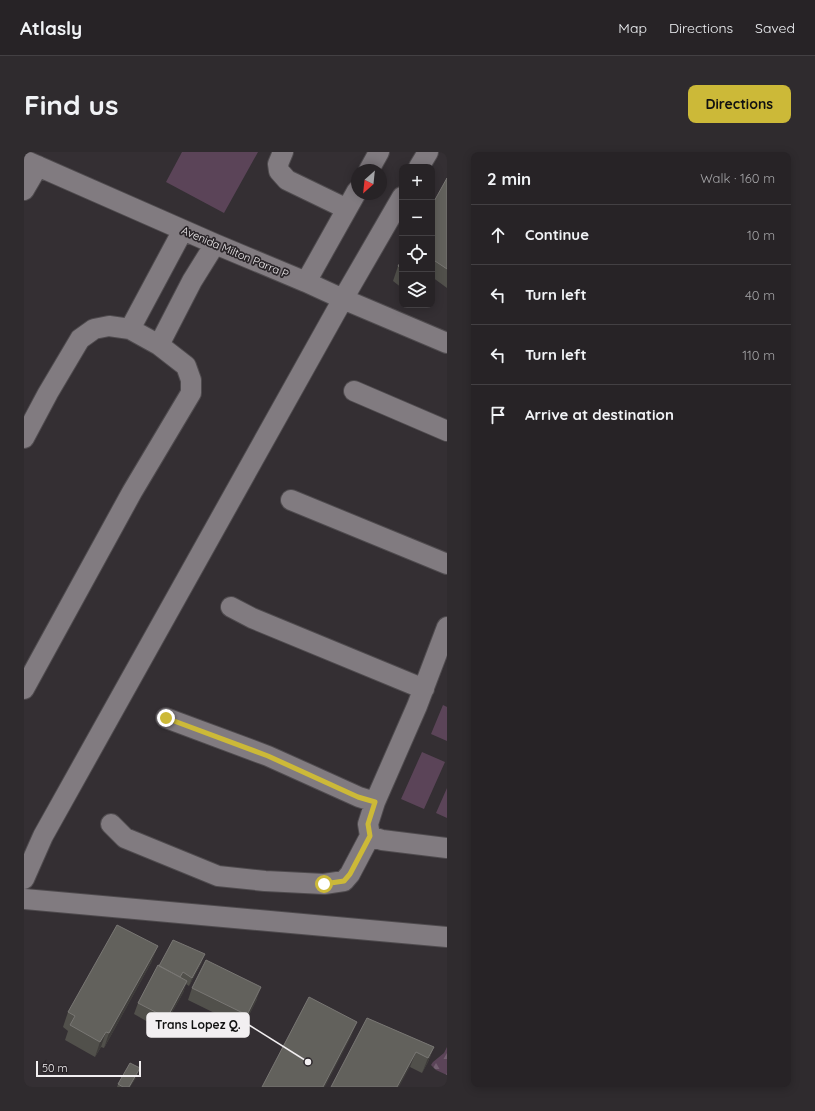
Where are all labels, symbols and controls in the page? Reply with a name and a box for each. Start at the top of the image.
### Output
text: Atlasly [20,16,82,40]
text: Map [618,19,647,37]
text: Directions [669,19,733,37]
text: Saved [755,19,795,37]
button: Directions [688,85,791,123]
text: Find us [24,87,118,122]
north arrow [351,164,387,200]
map controls [399,164,435,308]
button: + [399,164,435,200]
text: 2 min [487,168,531,189]
text: Walk · 160 m [700,170,775,186]
button: − [399,200,435,236]
street label: Avenida Milton Parra P [179,223,291,281]
icon: ahead [487,224,509,246]
text: Continue [525,225,589,244]
text: 10 m [747,227,775,243]
button: locate [399,236,435,272]
button: layers [399,272,435,308]
icon: left [487,284,509,306]
text: Turn left [525,285,587,304]
text: 40 m [745,287,775,303]
icon: left [487,344,509,366]
text: Turn left [525,345,587,364]
text: 110 m [742,347,775,363]
icon: arrive [487,404,509,426]
text: Arrive at destination [525,405,674,424]
route end [157,709,175,727]
route start [315,875,333,893]
callout: Trans Lopez Q. [147,1013,249,1037]
text: Trans Lopez Q. [155,1017,241,1032]
scale bar [36,1059,141,1078]
text: 50 m [42,1061,68,1075]

